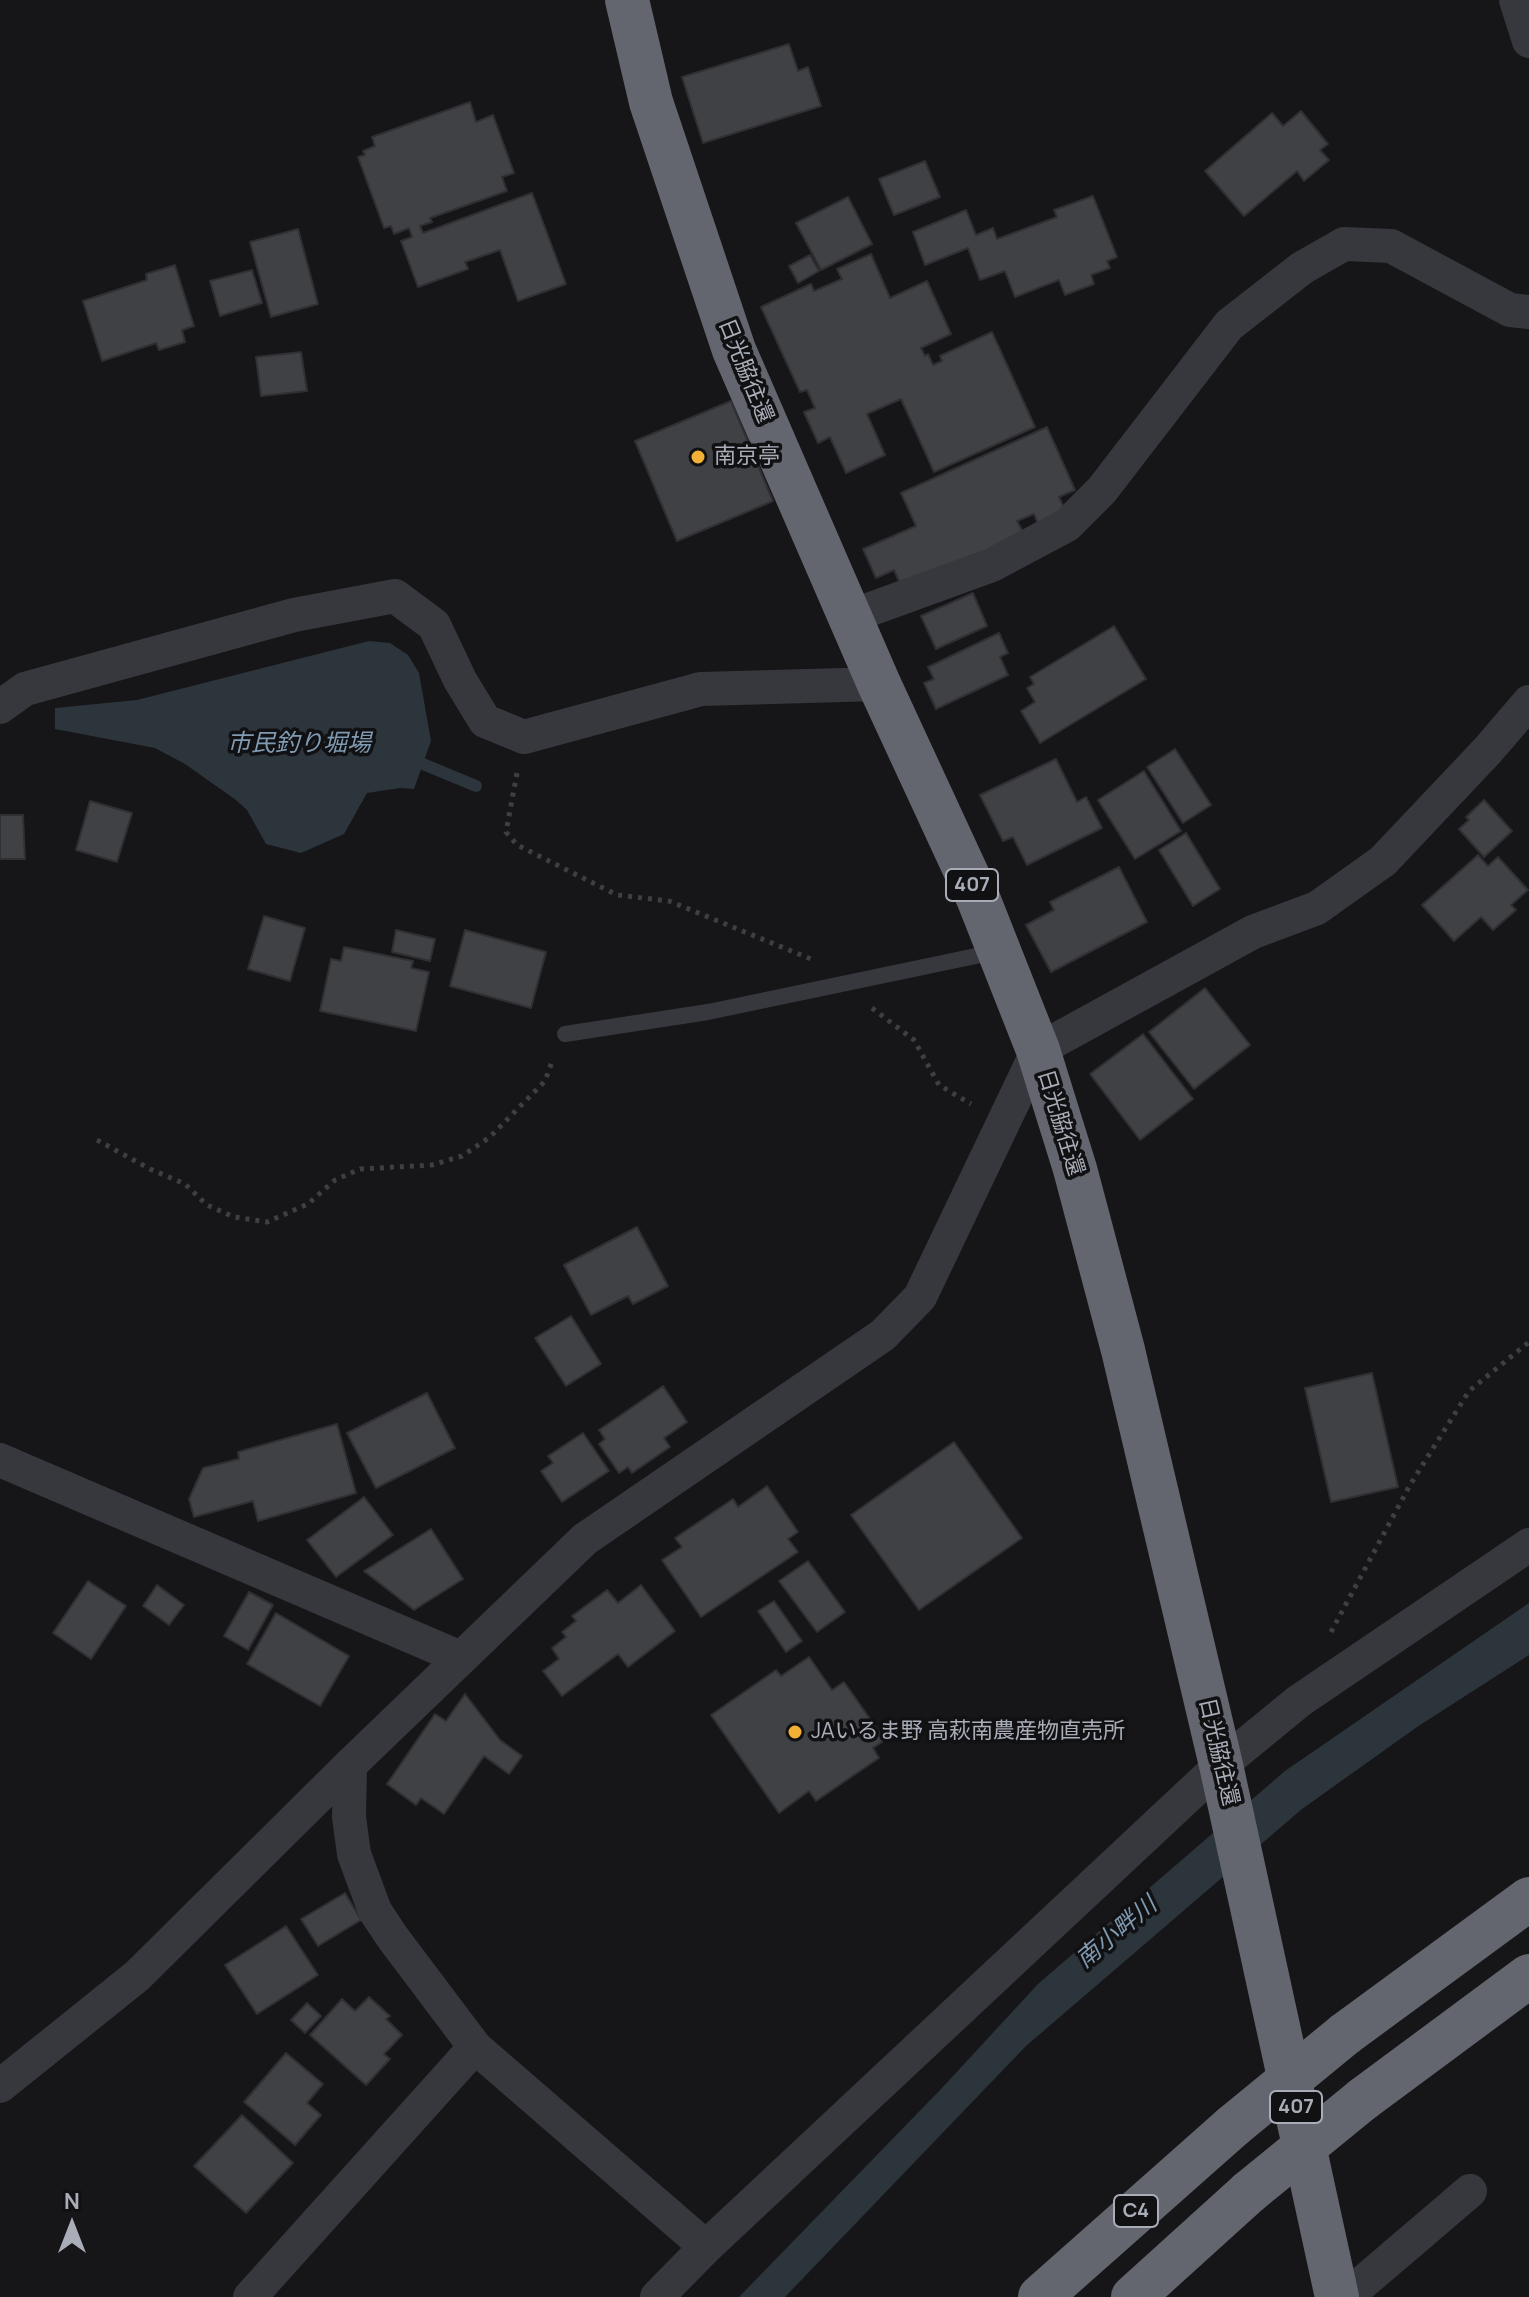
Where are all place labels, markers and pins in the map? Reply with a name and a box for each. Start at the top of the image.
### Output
place label: 南京亭 [714,444,780,470]
marker: 南京亭 [689,448,707,466]
place label: JAいるま野 高萩南農産物直売所 [811,1719,1125,1745]
marker: JAいるま野 高萩南農産物直売所 [786,1723,804,1741]

